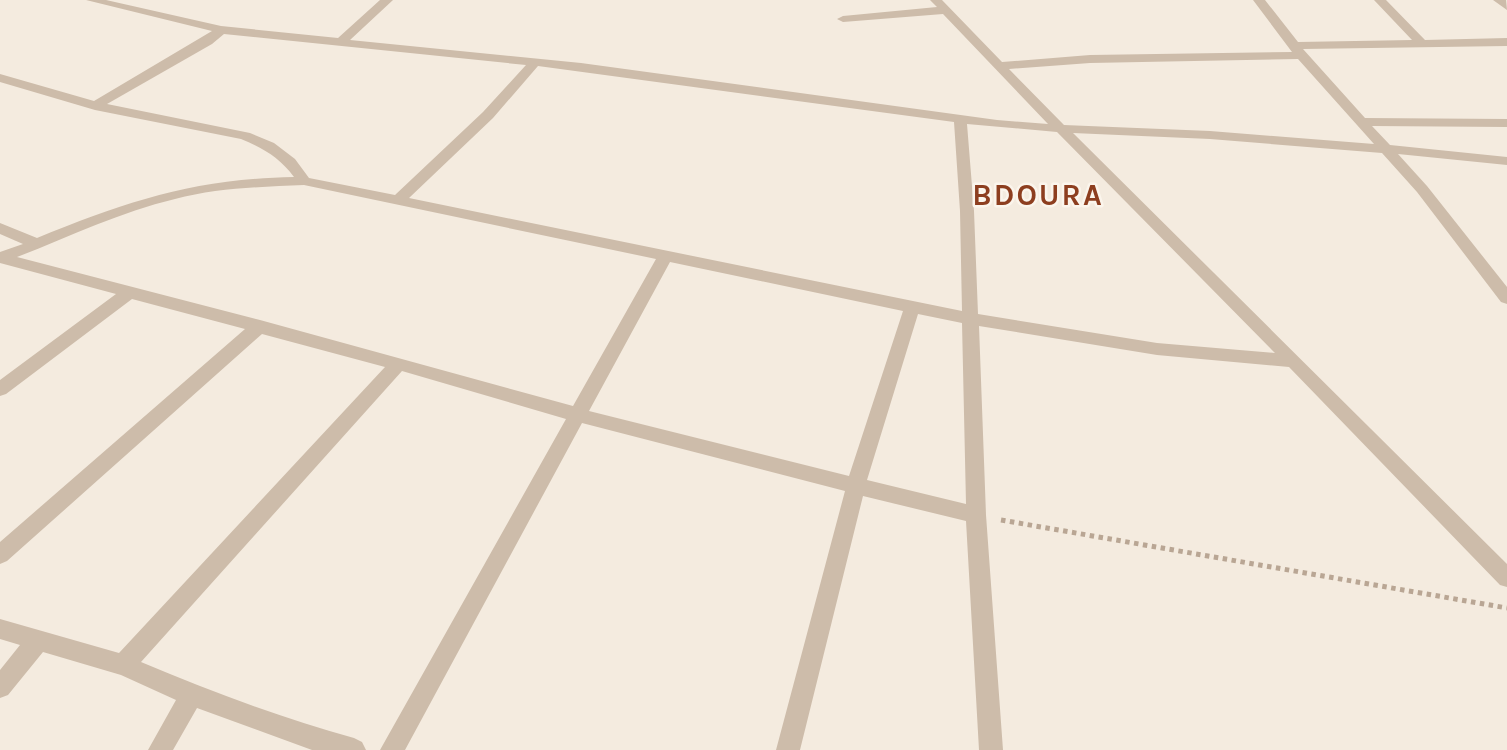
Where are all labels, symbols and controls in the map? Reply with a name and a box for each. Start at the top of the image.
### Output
district label: BDOURA [972,177,1104,213]

